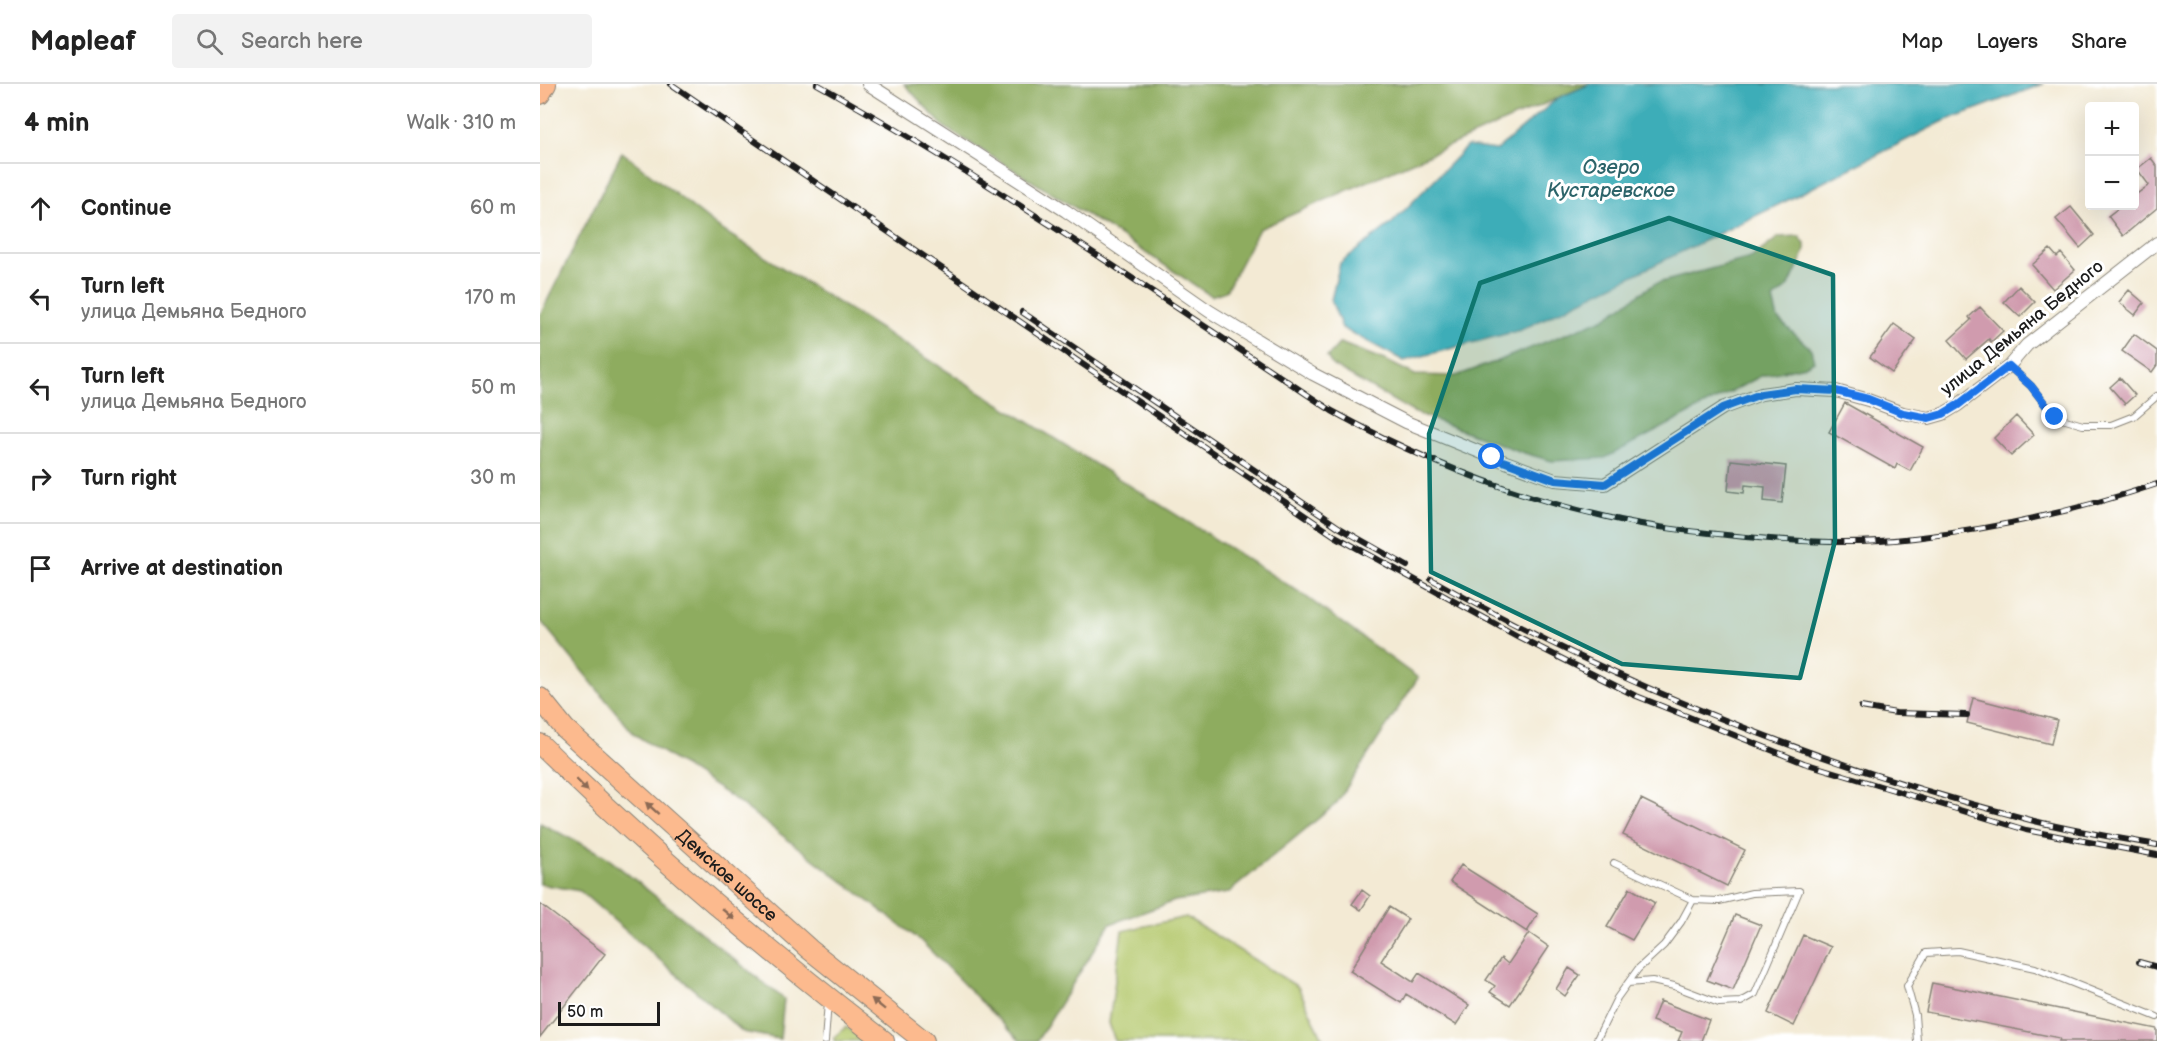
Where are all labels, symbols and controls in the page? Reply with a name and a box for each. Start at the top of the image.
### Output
search box [172,14,592,68]
text: Mapleaf [30,25,136,58]
icon: search [193,25,226,58]
text: Search here [241,28,363,55]
text: Map [1901,29,1943,54]
text: Layers [1976,29,2038,54]
text: Share [2071,29,2127,54]
map controls [2085,102,2139,210]
button: + [2085,102,2139,156]
text: 4 min [24,108,89,139]
text: Walk · 310 m [407,111,516,135]
water label: Озеро Кустаревское [1547,156,1675,203]
button: − [2085,156,2139,210]
icon: ahead [24,192,57,225]
text: Continue [81,195,171,222]
text: 60 m [470,196,516,220]
street label: улица Демьяна Бедного [1937,256,2107,400]
text: Turn left [81,273,165,300]
icon: left [24,282,57,315]
text: 170 m [465,286,516,310]
text: улица Демьяна Бедного [81,300,306,324]
text: Turn left [81,363,165,390]
icon: left [24,372,57,405]
text: 50 m [471,376,516,400]
text: улица Демьяна Бедного [81,390,306,414]
route end [2041,403,2067,429]
route start [1478,443,1504,469]
icon: right [24,462,57,495]
text: Turn right [81,465,177,492]
text: 30 m [470,466,516,490]
icon: arrive [24,552,57,585]
text: Arrive at destination [81,555,283,582]
one-way arrow [574,777,588,791]
one-way arrow [645,802,660,815]
street label: Демское шоссе [672,824,782,926]
one-way arrow [720,907,736,920]
scale bar [558,999,660,1026]
one-way arrow [871,999,886,1011]
text: 50 m [567,1003,603,1022]

